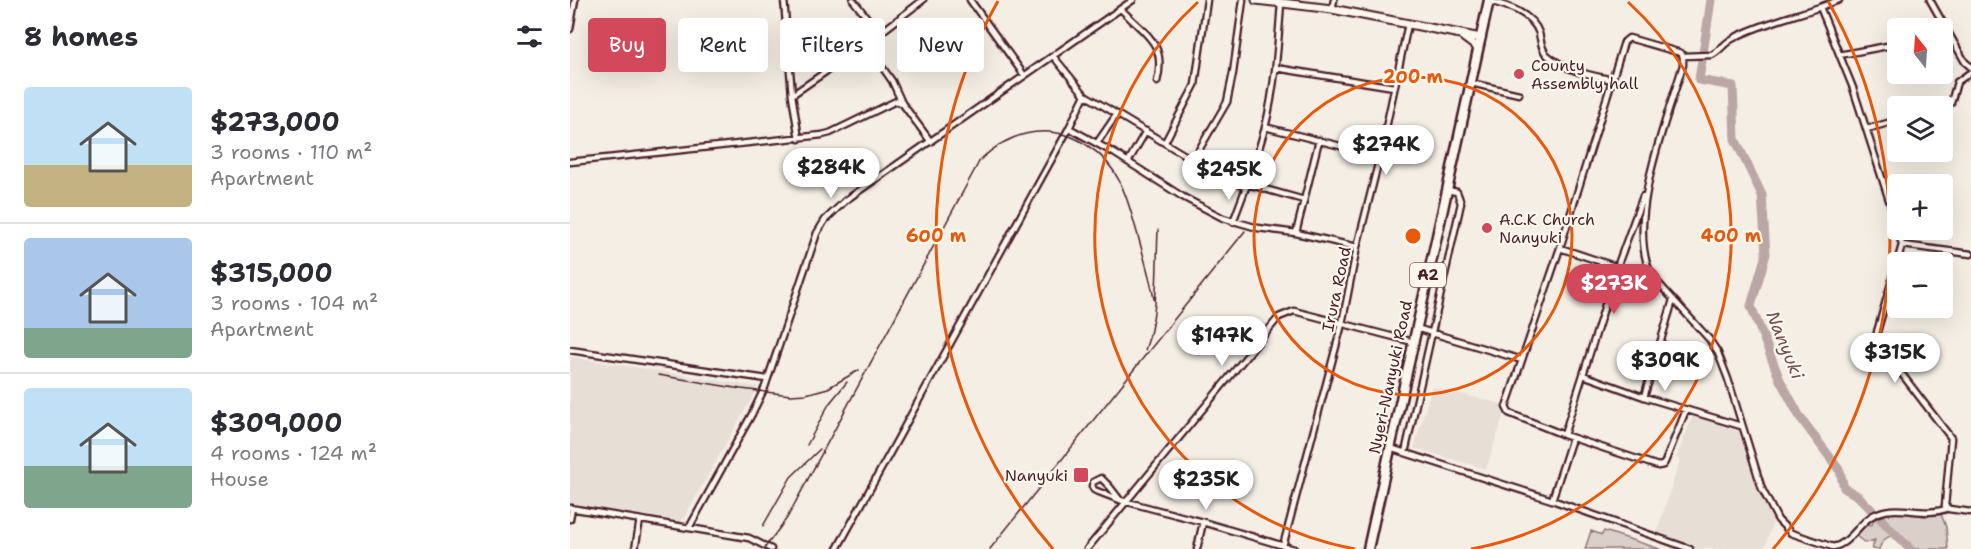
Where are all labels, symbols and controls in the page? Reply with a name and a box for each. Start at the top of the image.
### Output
chip: Buy [588,18,666,72]
chip: Rent [678,18,768,72]
chip: Filters [780,18,885,72]
chip: New [897,18,984,72]
north arrow [1887,18,1953,84]
map controls [1887,18,1953,318]
text: 8 homes [24,19,138,54]
icon: filters [513,20,546,53]
place label: County Assembly hall [1531,55,1638,94]
text: 200 m [1383,65,1444,89]
marker: County Assembly hall [1512,67,1526,81]
button: layers [1887,96,1953,162]
text: $273,000 [210,104,340,139]
icon: home [72,111,144,183]
pin: $274K [1344,125,1428,176]
text: $274K [1352,131,1420,157]
text: 3 rooms · 110 m² [210,139,373,165]
pin: $284K [789,148,873,199]
pin: $245K [1187,150,1271,201]
text: $284K [797,154,865,180]
text: $245K [1196,156,1262,182]
text: Apartment [210,165,314,191]
button: + [1887,174,1953,240]
place label: A.C.K Church Nanyuki [1499,209,1595,248]
marker: A.C.K Church Nanyuki [1480,221,1494,235]
text: 600 m [906,224,967,248]
text: 400 m [1701,224,1762,248]
centre of rings [1403,226,1423,246]
street label: Irura Road [1317,245,1356,334]
button: − [1887,252,1953,318]
text: $315,000 [210,255,333,290]
icon: home [72,262,144,334]
road number: A2 [1410,263,1446,287]
pin: $273K [1572,264,1656,315]
text: $273K [1580,270,1648,296]
text: 3 rooms · 104 m² [210,290,378,316]
street label: Nyeri-Nanyuki Road [1364,298,1417,456]
water label: Nanyuki [1760,307,1810,383]
text: Apartment [210,316,314,342]
pin: $147K [1180,316,1264,367]
text: $147K [1191,322,1253,348]
pin: $315K [1853,333,1937,384]
text: $315K [1864,339,1926,365]
pin: $309K [1623,341,1707,392]
text: $309K [1630,347,1700,373]
text: $309,000 [210,405,342,440]
icon: home [72,412,144,484]
text: 4 rooms · 124 m² [210,440,377,466]
pin: $235K [1164,460,1248,511]
place label: Nanyuki [1005,465,1068,486]
text: House [210,466,269,492]
marker: Nanyuki [1072,466,1090,484]
text: $235K [1172,466,1240,492]

